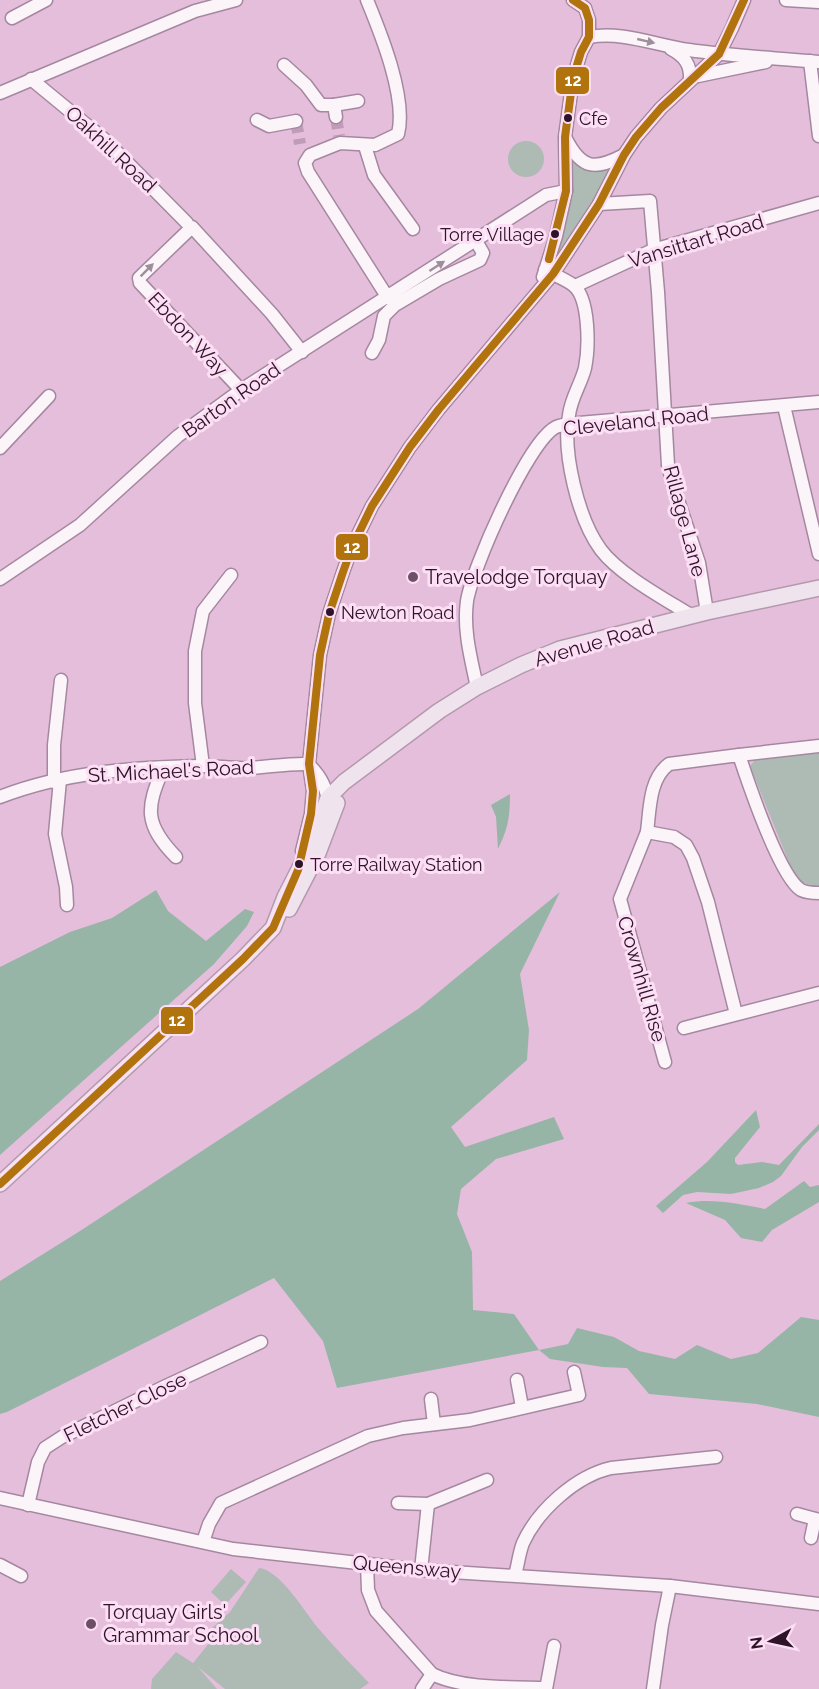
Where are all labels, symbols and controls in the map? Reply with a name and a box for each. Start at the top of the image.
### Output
one-way arrow [637,37,655,47]
line badge: 12 [555,66,590,95]
text: 12 [565,71,581,90]
street label: Oakhill Road [60,101,162,197]
place label: Cfe [579,108,608,129]
marker: Cfe [562,112,574,124]
street label: Vansittart Road [625,209,767,273]
place label: Torre Village [440,224,544,245]
marker: Torre Village [549,228,561,240]
one-way arrow [429,261,445,272]
one-way arrow [140,262,154,277]
street label: Ebdon Way [143,287,233,381]
street label: Barton Road [177,357,285,443]
street label: Cleveland Road [562,401,710,441]
street label: Rillage Lane [659,463,711,580]
line badge: 12 [335,533,369,561]
text: 12 [344,538,360,557]
place label: Travelodge Torquay [425,565,608,589]
marker: Travelodge Torquay [406,570,420,584]
place label: Newton Road [341,602,455,623]
marker: Newton Road [324,606,336,618]
street label: Avenue Road [531,614,657,672]
street label: St. Michael's Road [87,755,255,787]
place label: Torre Railway Station [310,854,483,875]
marker: Torre Railway Station [293,858,305,870]
street label: Crownhill Rise [613,913,672,1045]
line badge: 12 [160,1006,194,1035]
text: 12 [169,1011,185,1030]
street label: Fletcher Close [60,1367,191,1447]
street label: Queensway [352,1550,462,1584]
place label: Torquay Girls' Grammar School [103,1600,259,1647]
north arrow [741,1611,801,1671]
marker: Torquay Girls' Grammar School [84,1617,98,1631]
text: N [746,1636,767,1650]

